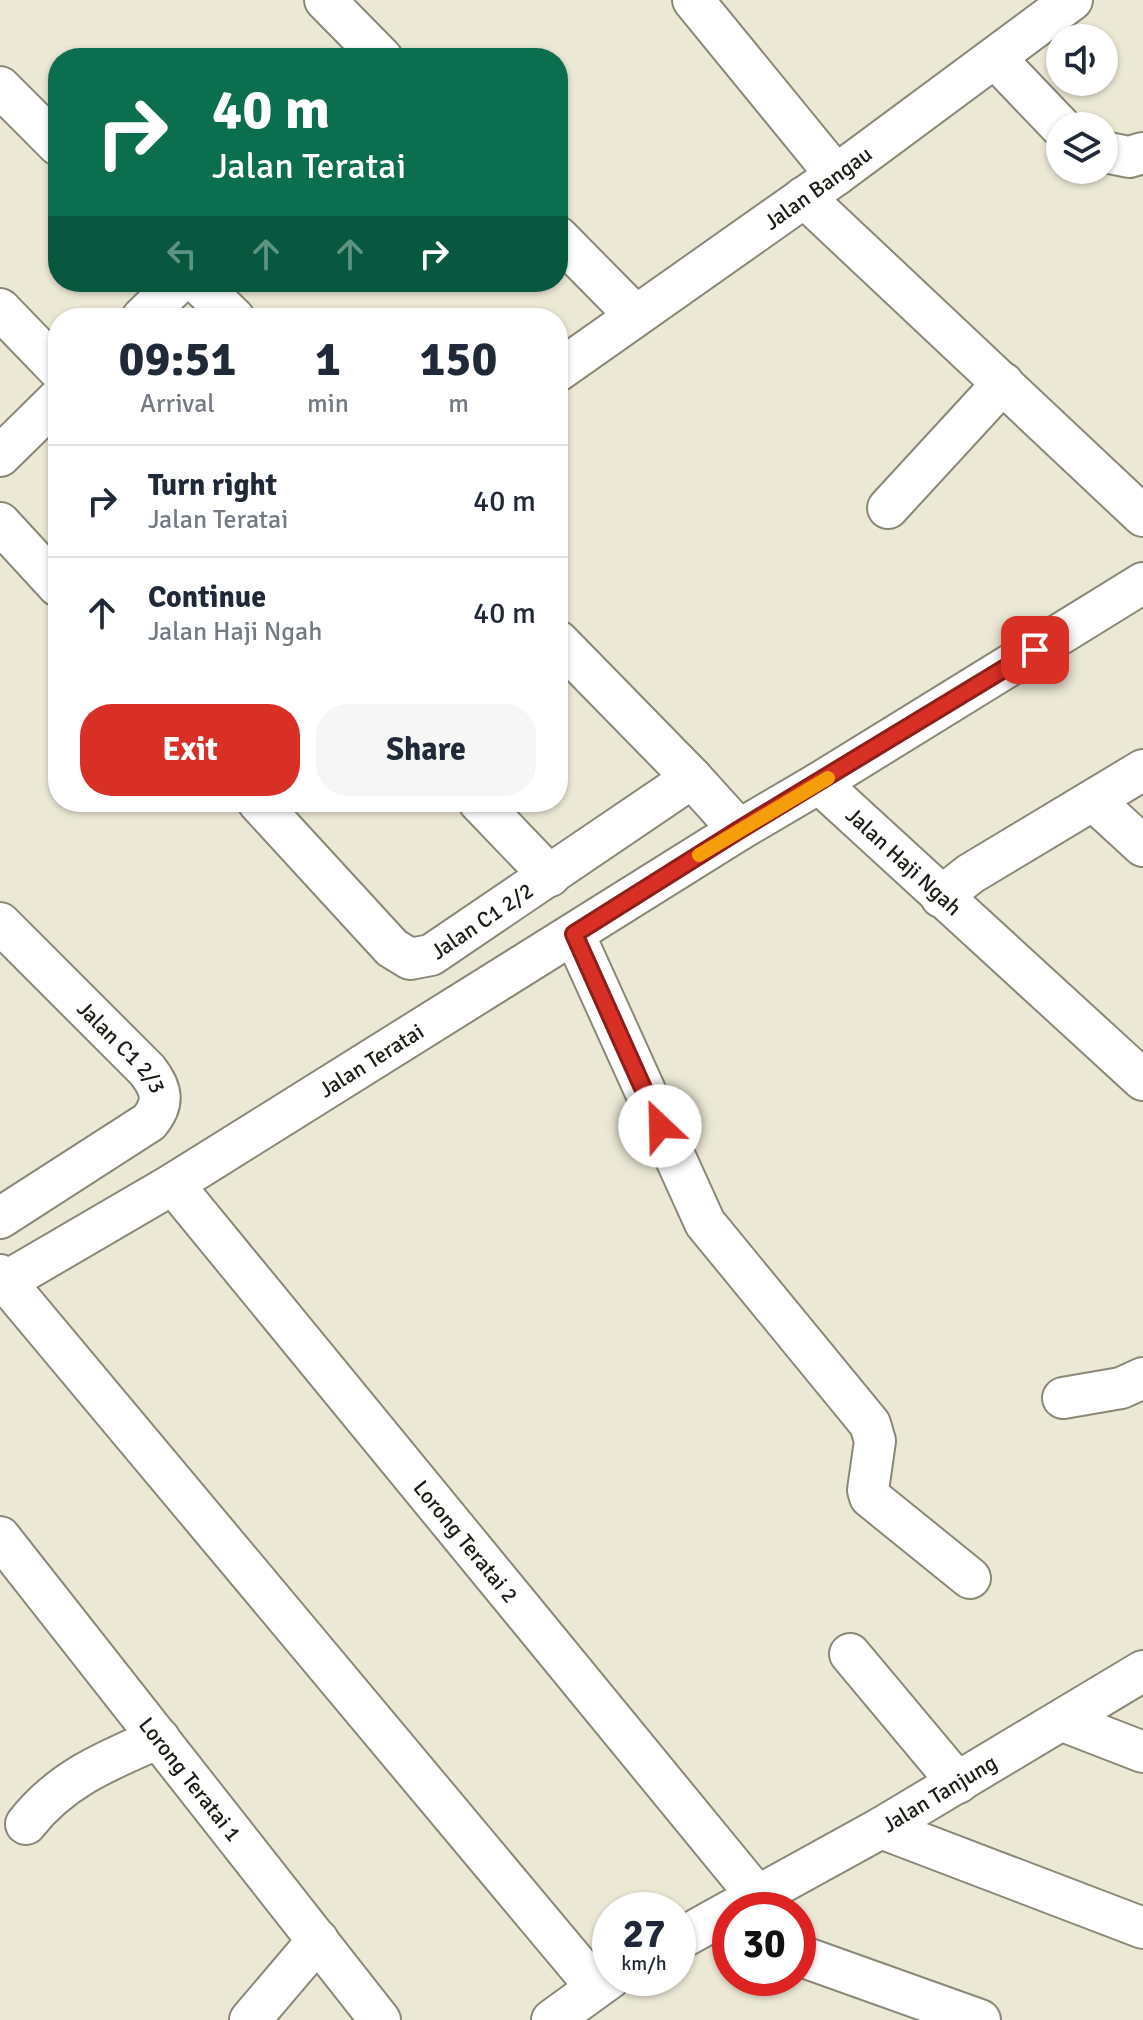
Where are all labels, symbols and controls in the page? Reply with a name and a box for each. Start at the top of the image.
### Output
map controls [1046,24,1118,184]
button: sound [1046,24,1118,96]
text: 40 m [212,75,330,144]
icon: right [80,80,184,184]
button: layers [1046,112,1118,184]
street label: Jalan Bangau [759,140,877,236]
text: Jalan Teratai [212,144,406,189]
icon: left [160,232,204,276]
icon: ahead [244,232,288,276]
icon: ahead [328,232,372,276]
icon: right [412,232,456,276]
text: 09:51 [119,330,236,389]
text: 1 [315,330,341,389]
text: 150 [420,330,497,389]
text: Arrival [140,388,215,420]
text: min [307,388,349,420]
text: m [448,388,469,420]
text: Turn right [148,467,277,504]
icon: right [80,479,124,523]
text: 40 m [473,483,536,520]
text: Jalan Teratai [148,504,288,536]
text: Continue [148,579,266,616]
icon: ahead [80,591,124,635]
text: 40 m [473,595,536,632]
text: Jalan Haji Ngah [148,616,322,648]
pin [1001,616,1069,684]
icon: arrive [1013,628,1057,672]
button: Exit [80,704,300,796]
button: Share [316,704,536,796]
street label: Jalan Haji Ngah [840,802,967,921]
street label: Jalan C1 2/2 [426,877,538,965]
street label: Jalan C1 2/3 [71,995,171,1097]
street label: Jalan Teratai [314,1018,429,1103]
position arrow [618,1084,702,1168]
street label: Lorong Teratai 2 [407,1475,524,1608]
street label: Lorong Teratai 1 [133,1712,247,1847]
street label: Jalan Tanjung [877,1749,1002,1838]
speed limit sign: 30 [712,1892,816,1996]
text: 27 [622,1909,666,1959]
text: km/h [621,1951,667,1976]

